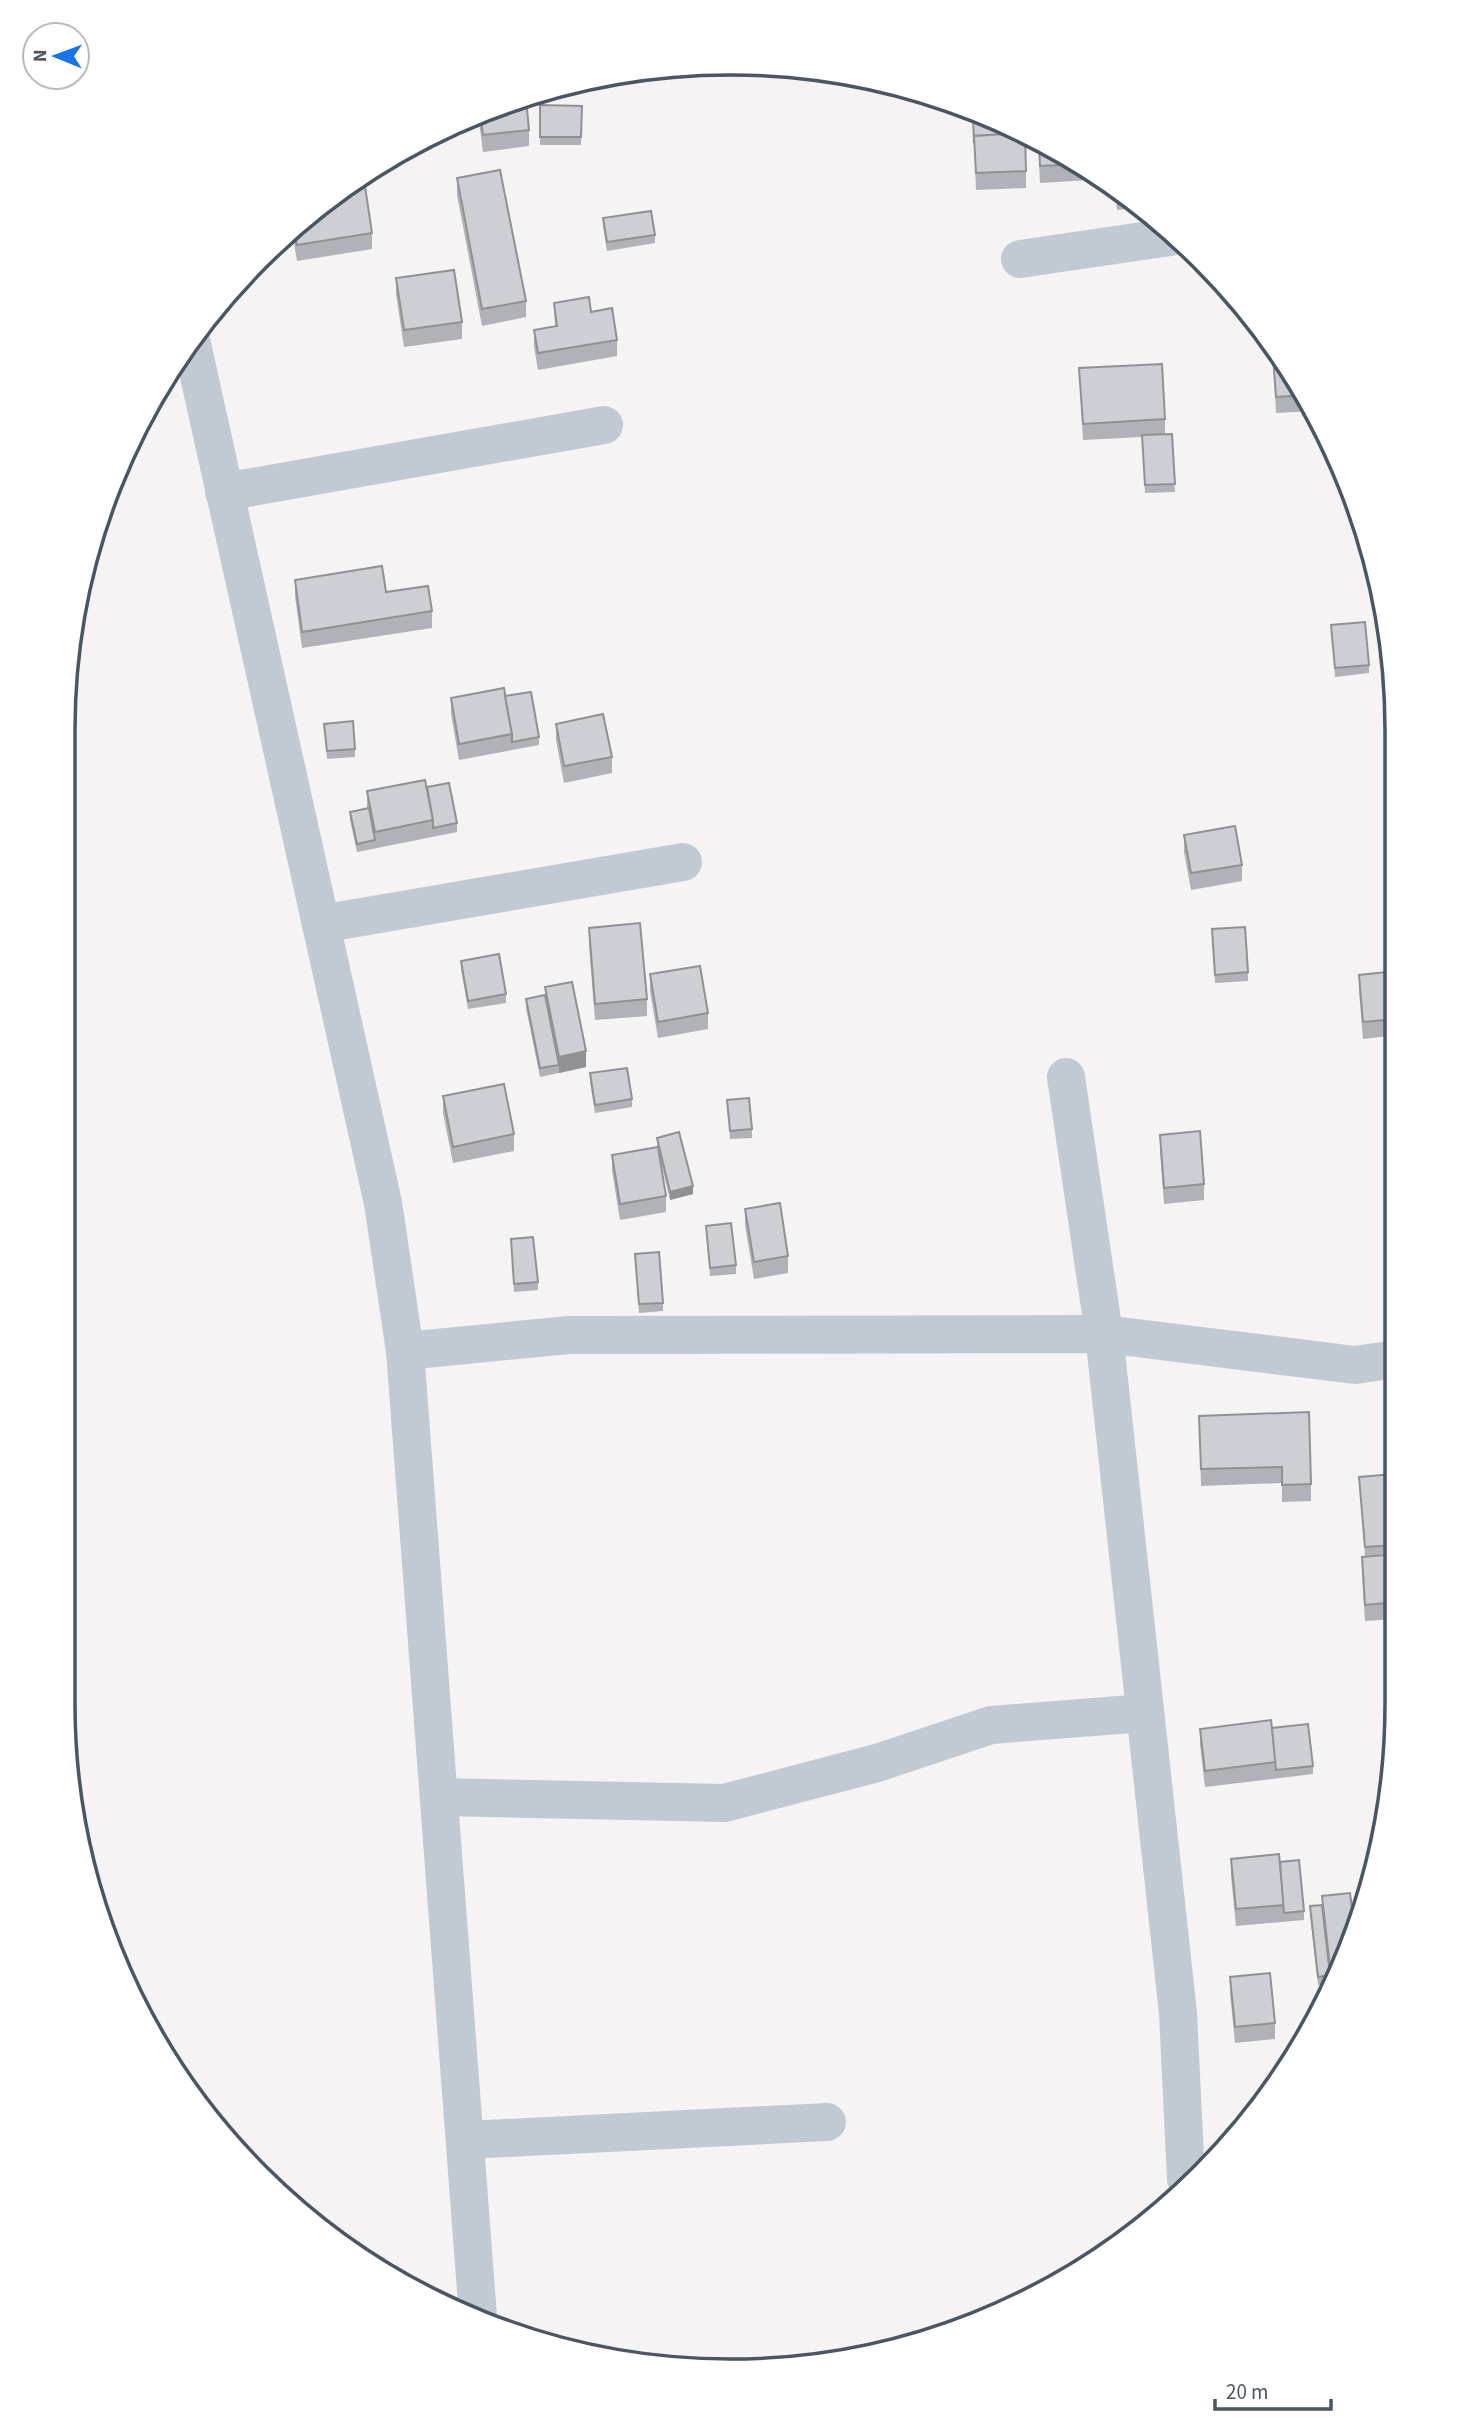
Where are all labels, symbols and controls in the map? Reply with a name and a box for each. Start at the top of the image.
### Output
north arrow [21,21,91,91]
text: N [27,49,54,62]
scale bar [1215,2368,1330,2412]
text: 20 m [1226,2377,1268,2407]

